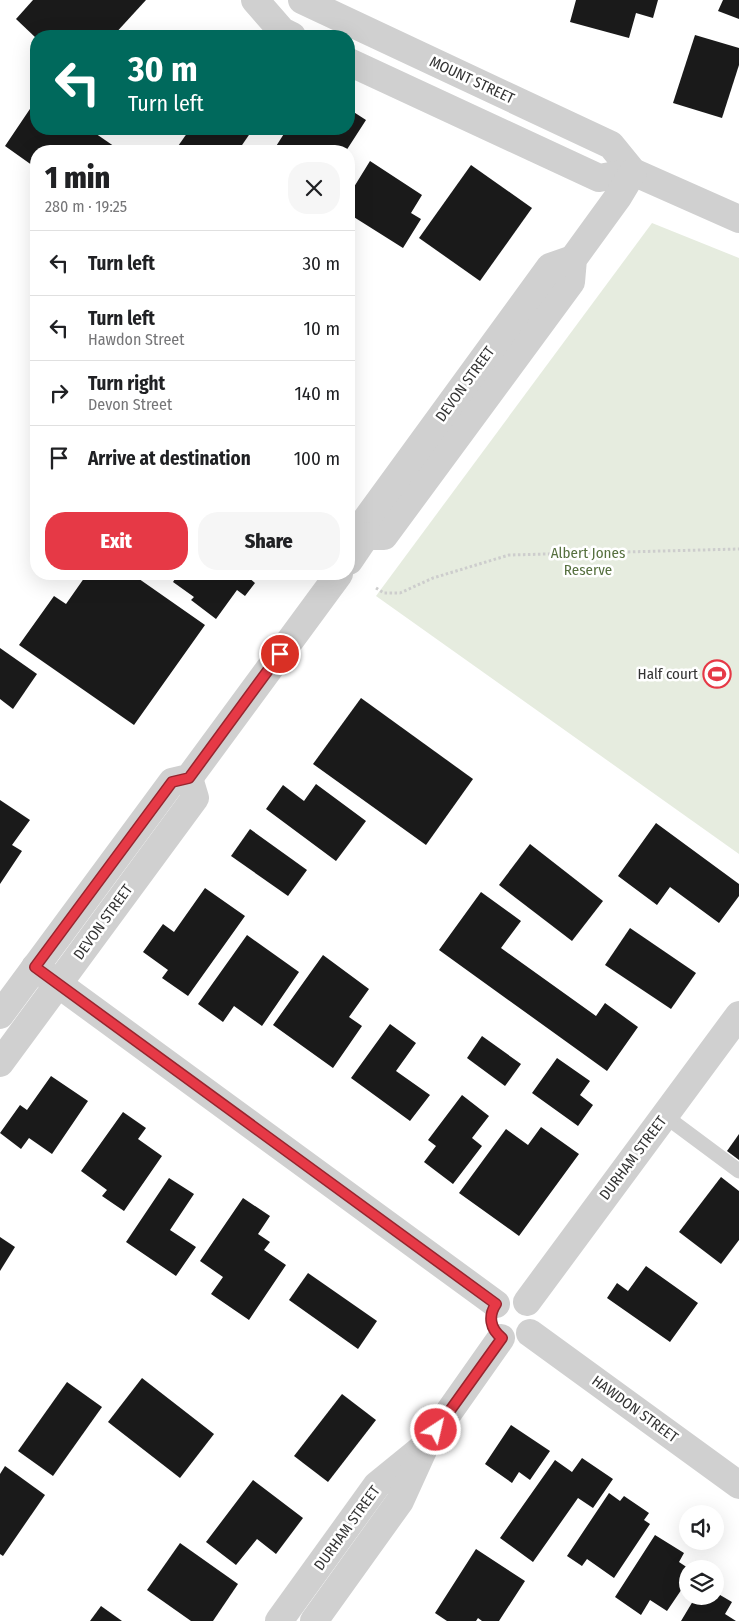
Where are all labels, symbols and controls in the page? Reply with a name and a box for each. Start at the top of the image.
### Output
text: 30 m [128,48,198,90]
icon: left [45,50,110,115]
street label: MOUNT STREET [427,52,517,108]
text: Turn left [128,90,204,117]
text: 1 min [45,160,110,196]
button: close [288,162,340,214]
text: 280 m · 19:25 [45,197,127,216]
icon: left [45,249,73,277]
text: Turn left [88,252,155,275]
text: 30 m [302,252,340,275]
text: Turn left [88,307,155,330]
icon: left [45,314,73,342]
text: 10 m [304,317,340,340]
text: Hawdon Street [88,330,184,349]
street label: DEVON STREET [432,343,498,425]
text: Turn right [88,372,165,395]
icon: right [45,379,73,407]
text: 140 m [294,382,340,405]
text: Devon Street [88,395,172,414]
icon: arrive [45,444,73,472]
text: Arrive at destination [88,447,251,470]
text: 100 m [294,447,340,470]
button: Exit [45,512,188,570]
button: Share [198,512,340,570]
park label: Albert Jones Reserve [551,544,625,579]
pin [259,633,301,675]
icon: arrive [266,640,294,668]
sports icon: Half court [702,659,732,689]
place label: Half court [638,665,698,683]
street label: DEVON STREET [70,881,136,963]
street label: DURHAM STREET [596,1113,670,1203]
street label: HAWDON STREET [588,1372,682,1446]
position arrow [409,1403,461,1455]
street label: DURHAM STREET [310,1482,384,1574]
map controls [679,1505,724,1605]
button: sound [679,1505,724,1550]
button: layers [679,1560,724,1605]

